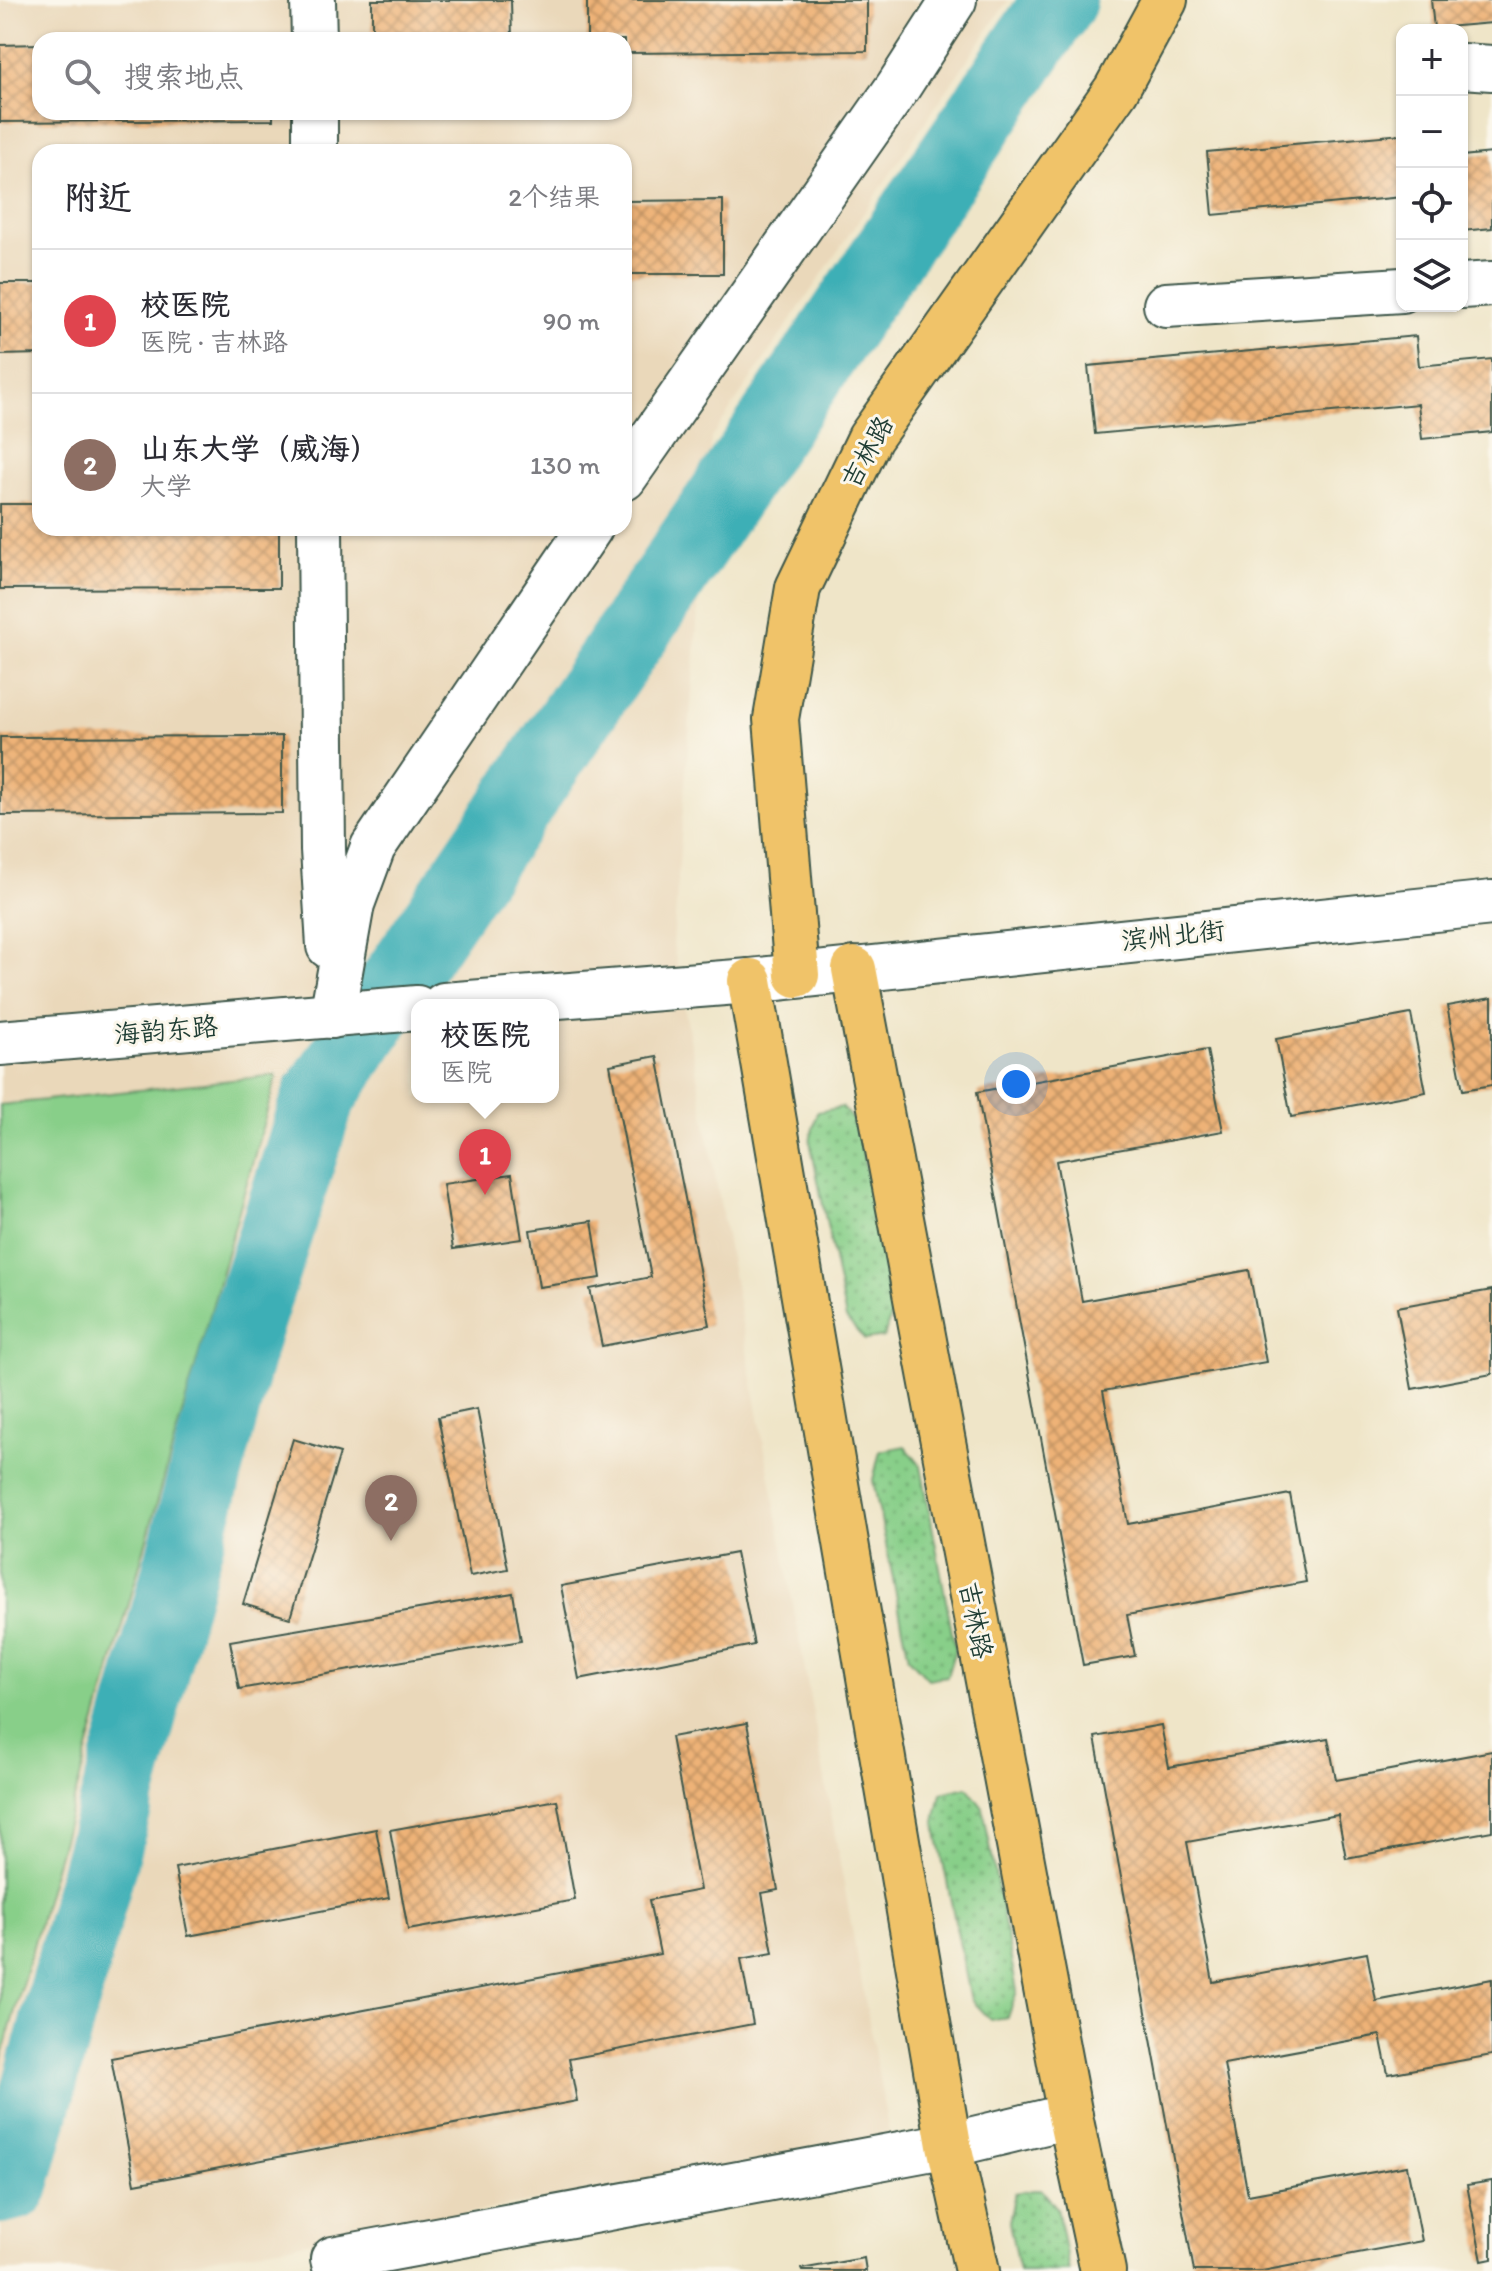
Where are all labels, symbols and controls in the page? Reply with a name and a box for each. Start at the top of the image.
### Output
map controls [1396,24,1468,312]
button: + [1396,24,1468,96]
search box [32,32,632,120]
icon: search [60,54,104,98]
text: 搜索地点 [124,58,244,95]
button: − [1396,96,1468,168]
button: locate [1396,168,1468,240]
text: 附近 [64,177,132,218]
text: 2个结果 [508,181,600,213]
button: layers [1396,240,1468,312]
text: 校医院 [140,286,230,323]
text: 1 [84,305,96,337]
text: 90 m [543,305,600,337]
text: 医院 · 吉林路 [140,326,288,358]
street label: 吉林路 [834,410,900,494]
text: 山东大学（威海） [140,430,380,467]
text: 2 [83,449,97,481]
text: 130 m [530,449,600,481]
text: 大学 [140,470,192,502]
street label: 滨州北街 [1120,914,1226,956]
popup [411,999,559,1103]
street label: 海韵东路 [113,1010,219,1050]
text: 校医院 [440,1016,530,1053]
text: 医院 [440,1056,492,1088]
your location [996,1064,1036,1104]
pin: 1 [459,1129,511,1195]
pin: 2 [365,1475,417,1541]
street label: 吉林路 [953,1579,999,1661]

